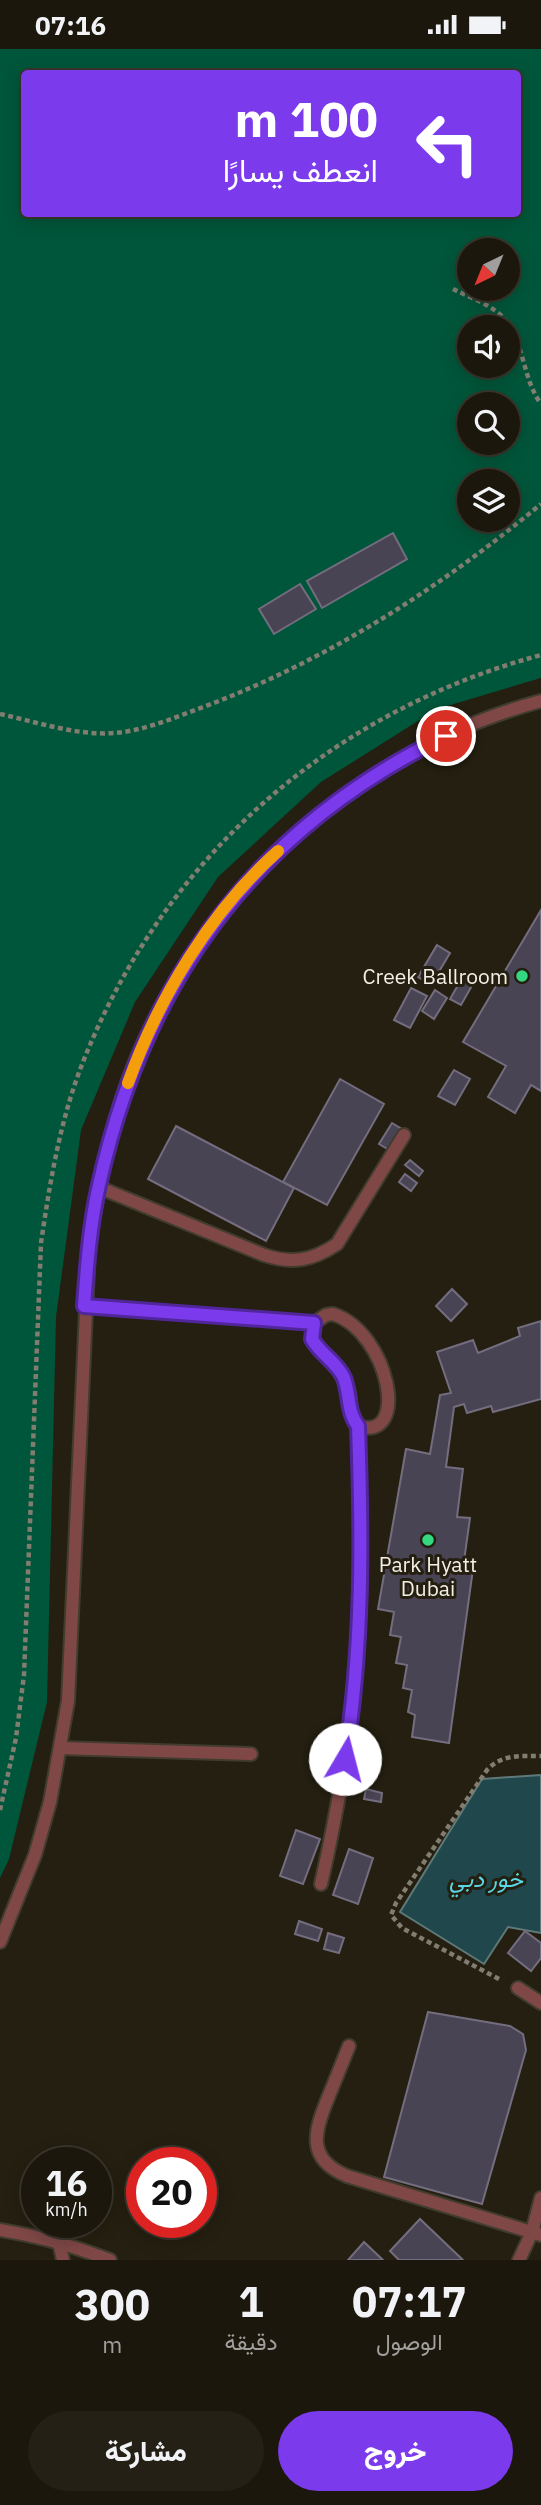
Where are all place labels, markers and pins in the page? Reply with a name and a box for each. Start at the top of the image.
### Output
pin [416,706,476,766]
place label: Creek Ballroom [363,962,508,990]
marker: Creek Ballroom [514,968,530,984]
marker: Park Hyatt Dubai [420,1532,436,1548]
place label: Park Hyatt Dubai [379,1550,477,1602]

